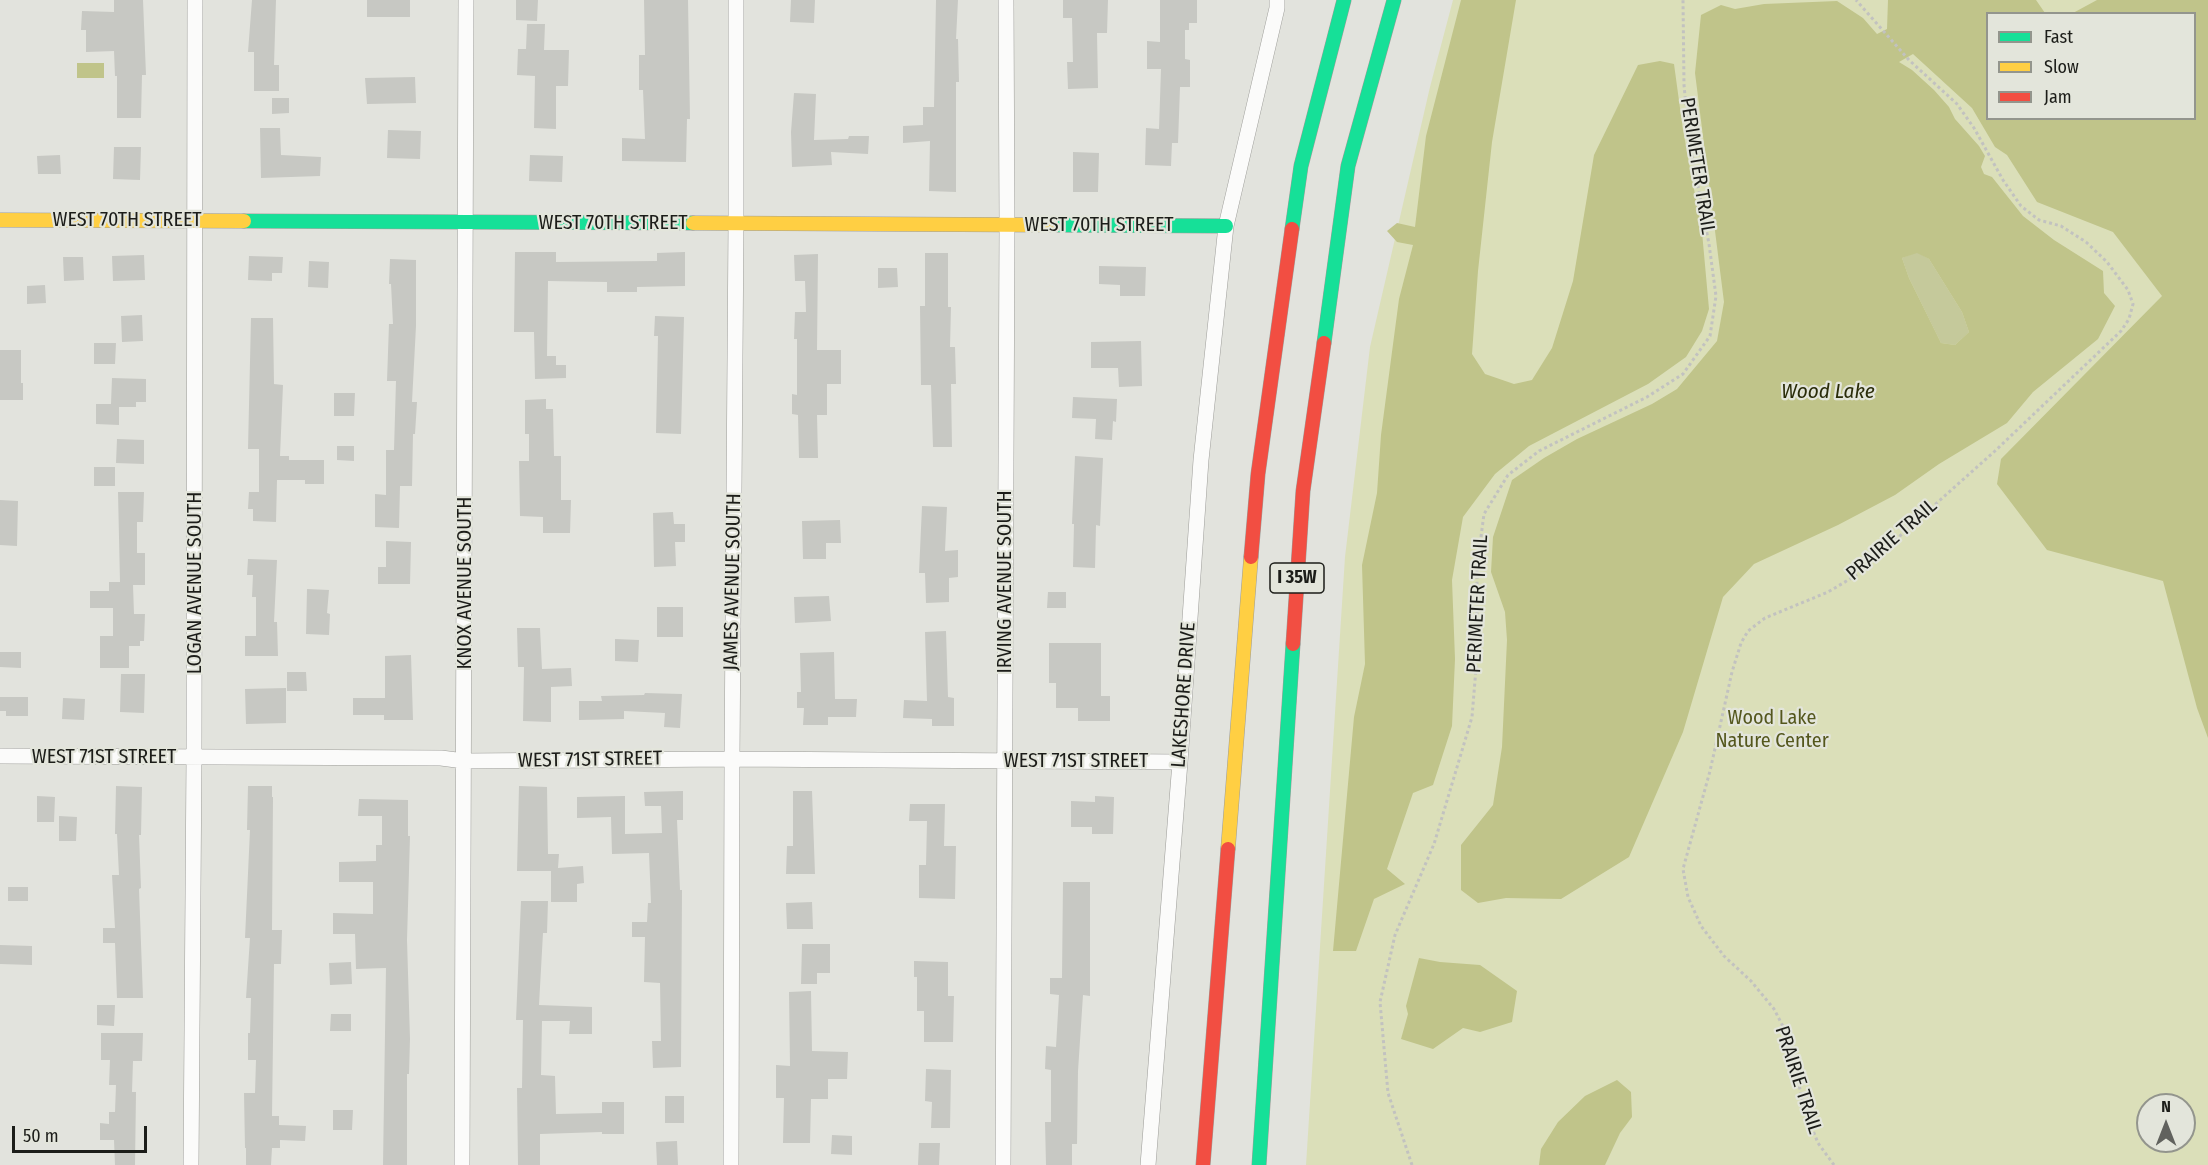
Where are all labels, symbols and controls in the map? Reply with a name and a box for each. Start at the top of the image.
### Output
legend [1986,12,2196,120]
text: Fast [2044,26,2073,48]
text: Slow [2044,56,2079,78]
text: Jam [2044,86,2072,108]
street label: PERIMETER TRAIL [1674,96,1720,236]
street label: WEST 70TH STREET [52,208,202,232]
street label: WEST 70TH STREET [538,211,688,235]
street label: WEST 70TH STREET [1024,213,1174,237]
water label: Wood Lake [1781,379,1875,405]
street label: IRVING AVENUE SOUTH [993,490,1017,674]
street label: LOGAN AVENUE SOUTH [183,492,207,674]
street label: JAMES AVENUE SOUTH [719,493,747,671]
street label: PRAIRIE TRAIL [1842,494,1942,586]
street label: KNOX AVENUE SOUTH [453,497,477,669]
street label: PERIMETER TRAIL [1462,534,1494,674]
road number: I 35W [1270,563,1324,593]
street label: LAKESHORE DRIVE [1167,621,1201,769]
park label: Wood Lake Nature Center [1715,706,1829,753]
street label: WEST 71ST STREET [32,745,176,769]
street label: WEST 71ST STREET [518,747,662,773]
street label: WEST 71ST STREET [1004,749,1148,773]
street label: PRAIRIE TRAIL [1769,1023,1827,1137]
north arrow [2136,1093,2196,1153]
text: N [2161,1097,2171,1116]
scale bar [15,1114,150,1152]
text: 50 m [23,1125,59,1147]

